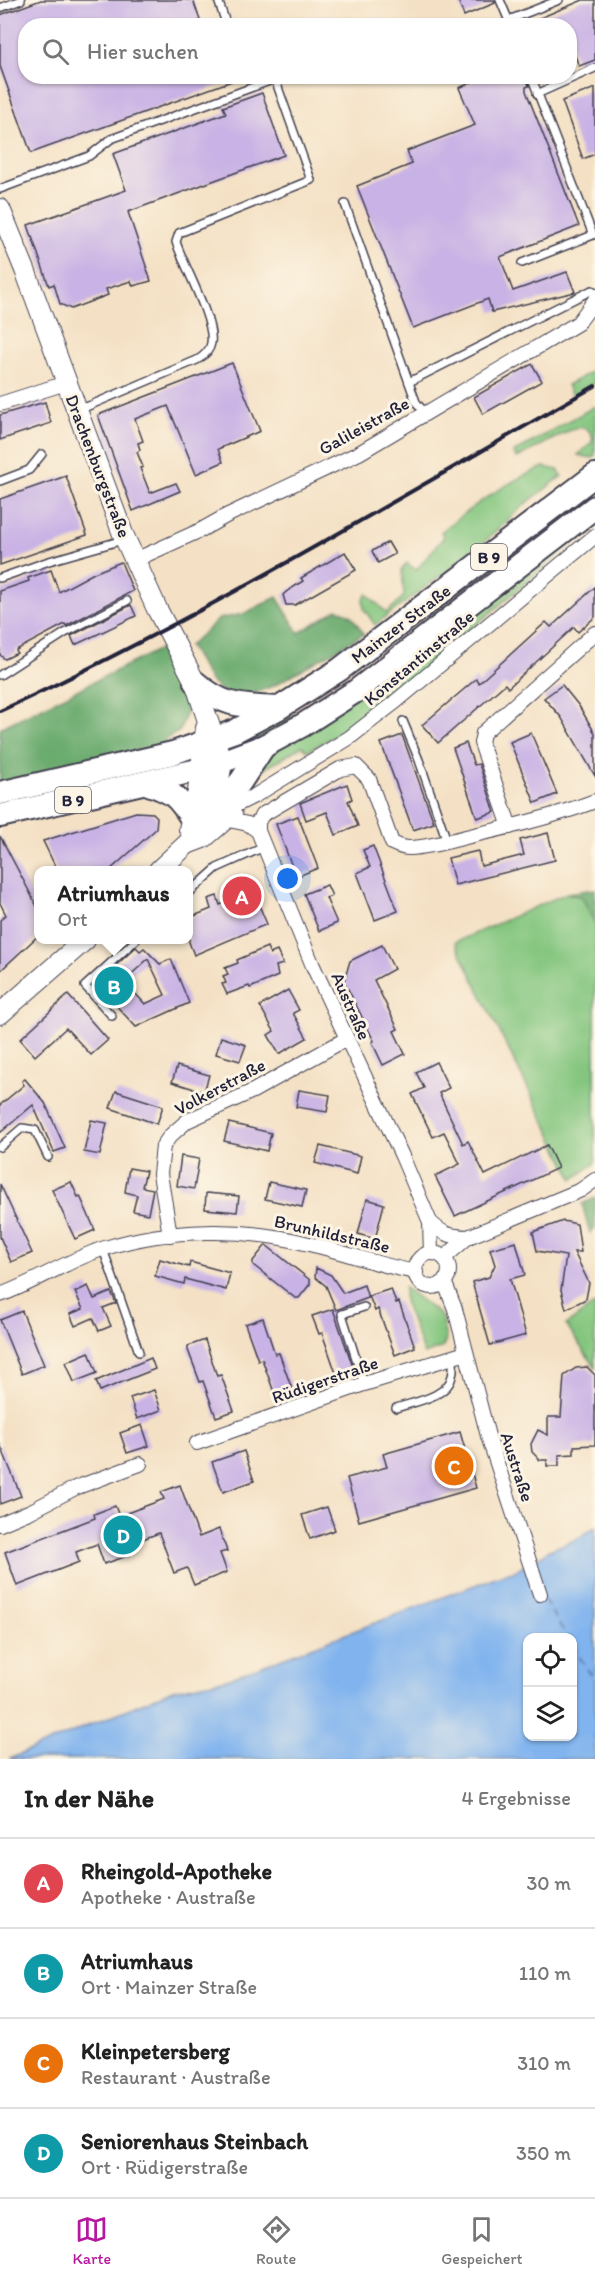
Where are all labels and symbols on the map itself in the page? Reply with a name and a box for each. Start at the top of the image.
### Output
street label: Drachenburgstraße [61,391,135,541]
street label: Galileistraße [315,392,413,460]
road number: B 9 [471,544,507,570]
street label: Mainzer Straße [347,579,455,669]
street label: Konstantinstraße [359,606,479,710]
road number: B 9 [55,787,91,813]
your location [273,864,302,893]
pin: A [222,874,262,918]
pin: B [94,964,134,1008]
street label: Austraße [326,969,376,1043]
street label: Volkerstraße [171,1054,269,1120]
street label: Brunhildstraße [272,1210,392,1258]
street label: Rüdigerstraße [269,1352,381,1408]
street label: Austraße [495,1429,539,1505]
pin: C [434,1444,474,1488]
pin: D [104,1512,142,1558]

